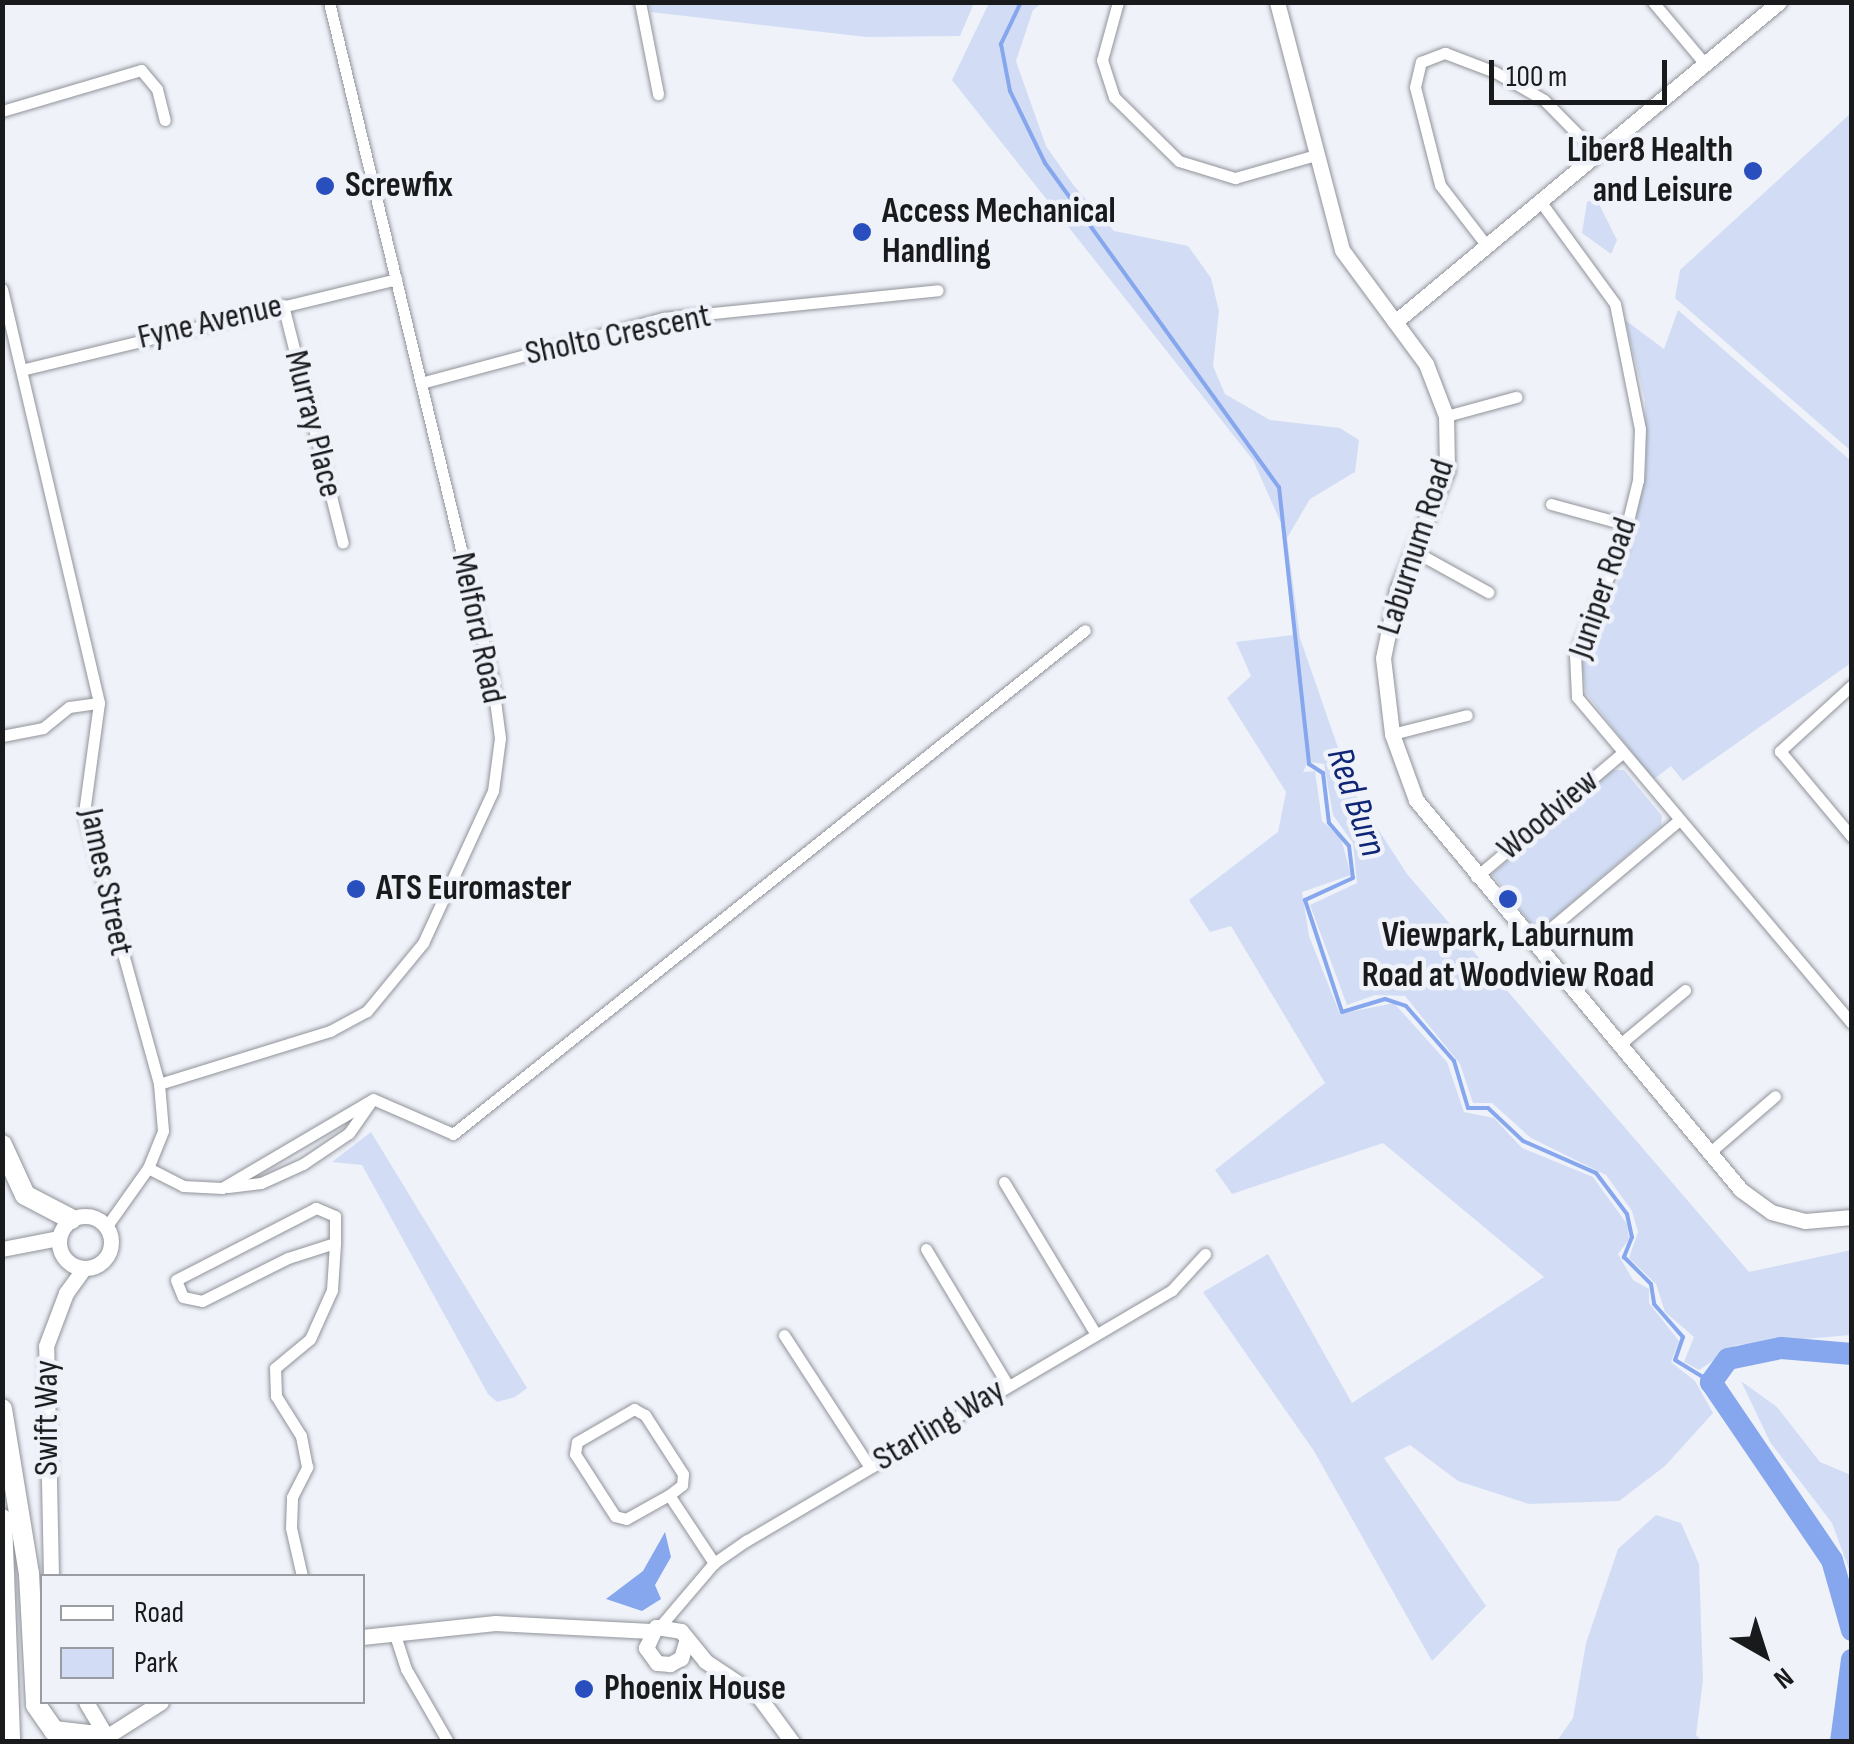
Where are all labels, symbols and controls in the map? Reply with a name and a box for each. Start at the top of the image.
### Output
scale bar [1494,40,1672,102]
text: 100 m [1506,59,1567,95]
place label: Liber8 Health and Leisure [1567,130,1733,212]
marker: Liber8 Health and Leisure [1742,160,1764,182]
place label: Screwfix [345,165,453,207]
marker: Screwfix [314,175,336,197]
place label: Access Mechanical Handling [882,191,1116,273]
marker: Access Mechanical Handling [851,221,873,243]
street label: Fyne Avenue [134,285,286,359]
street label: Sholto Crescent [522,295,714,375]
street label: Murray Place [274,346,352,502]
street label: Laburnum Road [1368,454,1464,640]
street label: Juniper Road [1559,512,1647,664]
street label: Melford Road [442,549,514,707]
water label: Red Burn [1316,742,1396,862]
street label: Woodview [1489,761,1607,869]
street label: James Street [70,805,142,959]
place label: ATS Euromaster [376,868,572,910]
marker: ATS Euromaster [345,878,367,900]
marker: Viewpark, Laburnum Road at Woodview Road [1497,888,1519,910]
place label: Viewpark, Laburnum Road at Woodview Road [1362,915,1654,997]
street label: Swift Way [26,1360,68,1476]
street label: Starling Way [866,1369,1012,1481]
legend [40,1574,365,1704]
text: Road [134,1595,184,1631]
north arrow [1714,1604,1814,1704]
text: Park [134,1645,178,1681]
text: N [1767,1660,1799,1695]
place label: Phoenix House [604,1668,786,1710]
marker: Phoenix House [573,1678,595,1700]

